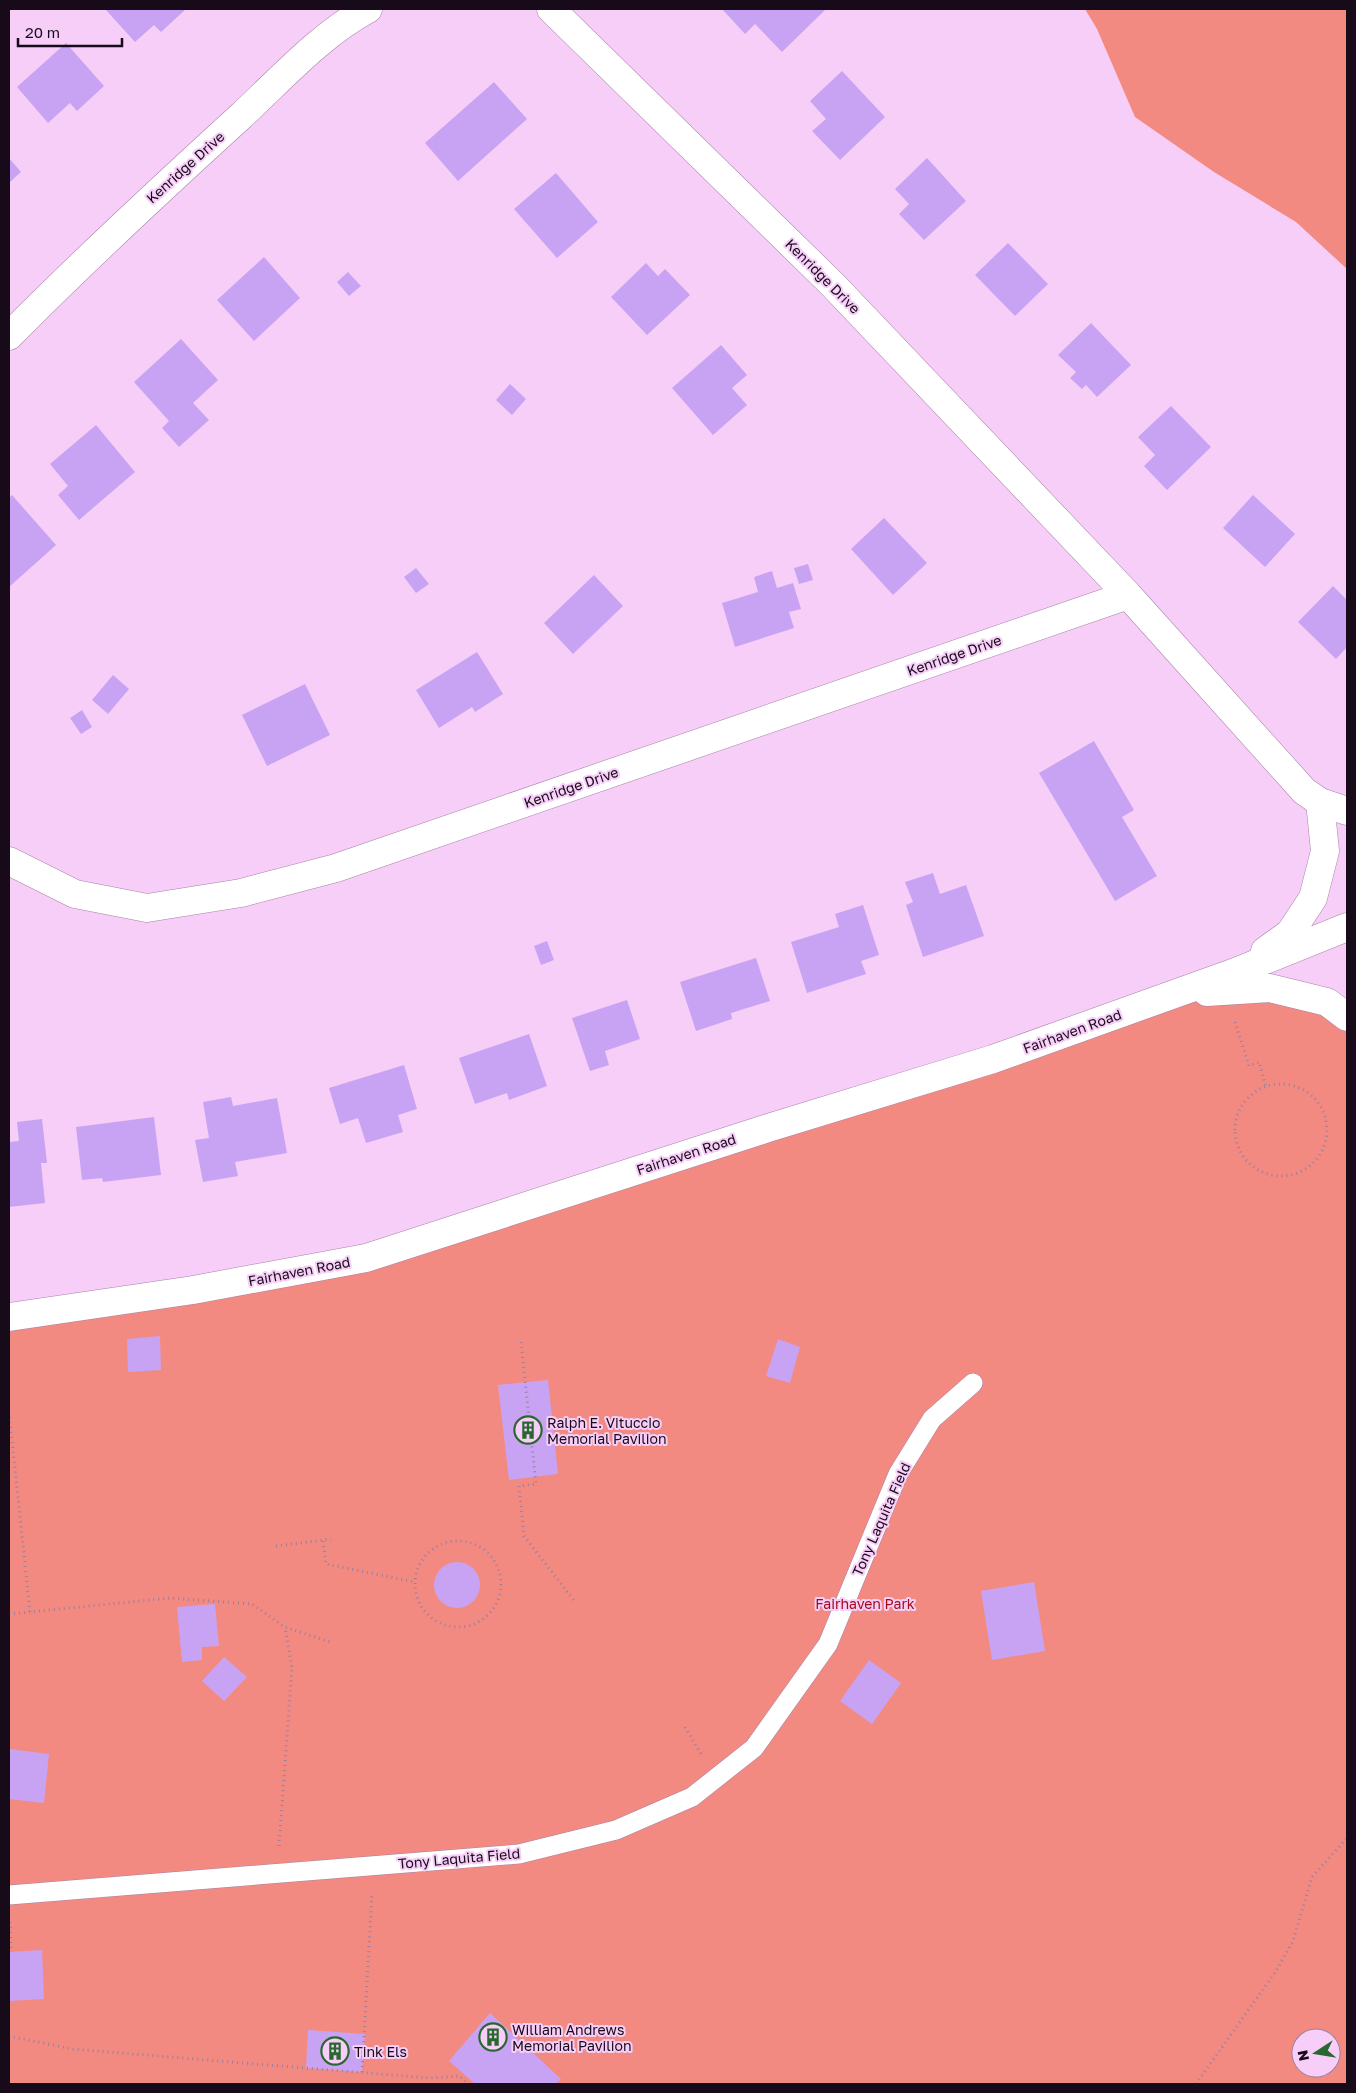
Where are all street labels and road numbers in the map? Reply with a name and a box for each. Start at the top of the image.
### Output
street label: Kenridge Drive [143,128,227,206]
street label: Kenridge Drive [782,235,864,317]
street label: Kenridge Drive [904,631,1004,679]
street label: Kenridge Drive [521,763,621,811]
street label: Fairhaven Road [1020,1005,1124,1057]
street label: Fairhaven Road [634,1130,738,1178]
street label: Fairhaven Road [247,1253,351,1289]
street label: Tony Laquita Field [848,1460,914,1578]
street label: Tony Laquita Field [397,1844,521,1872]

